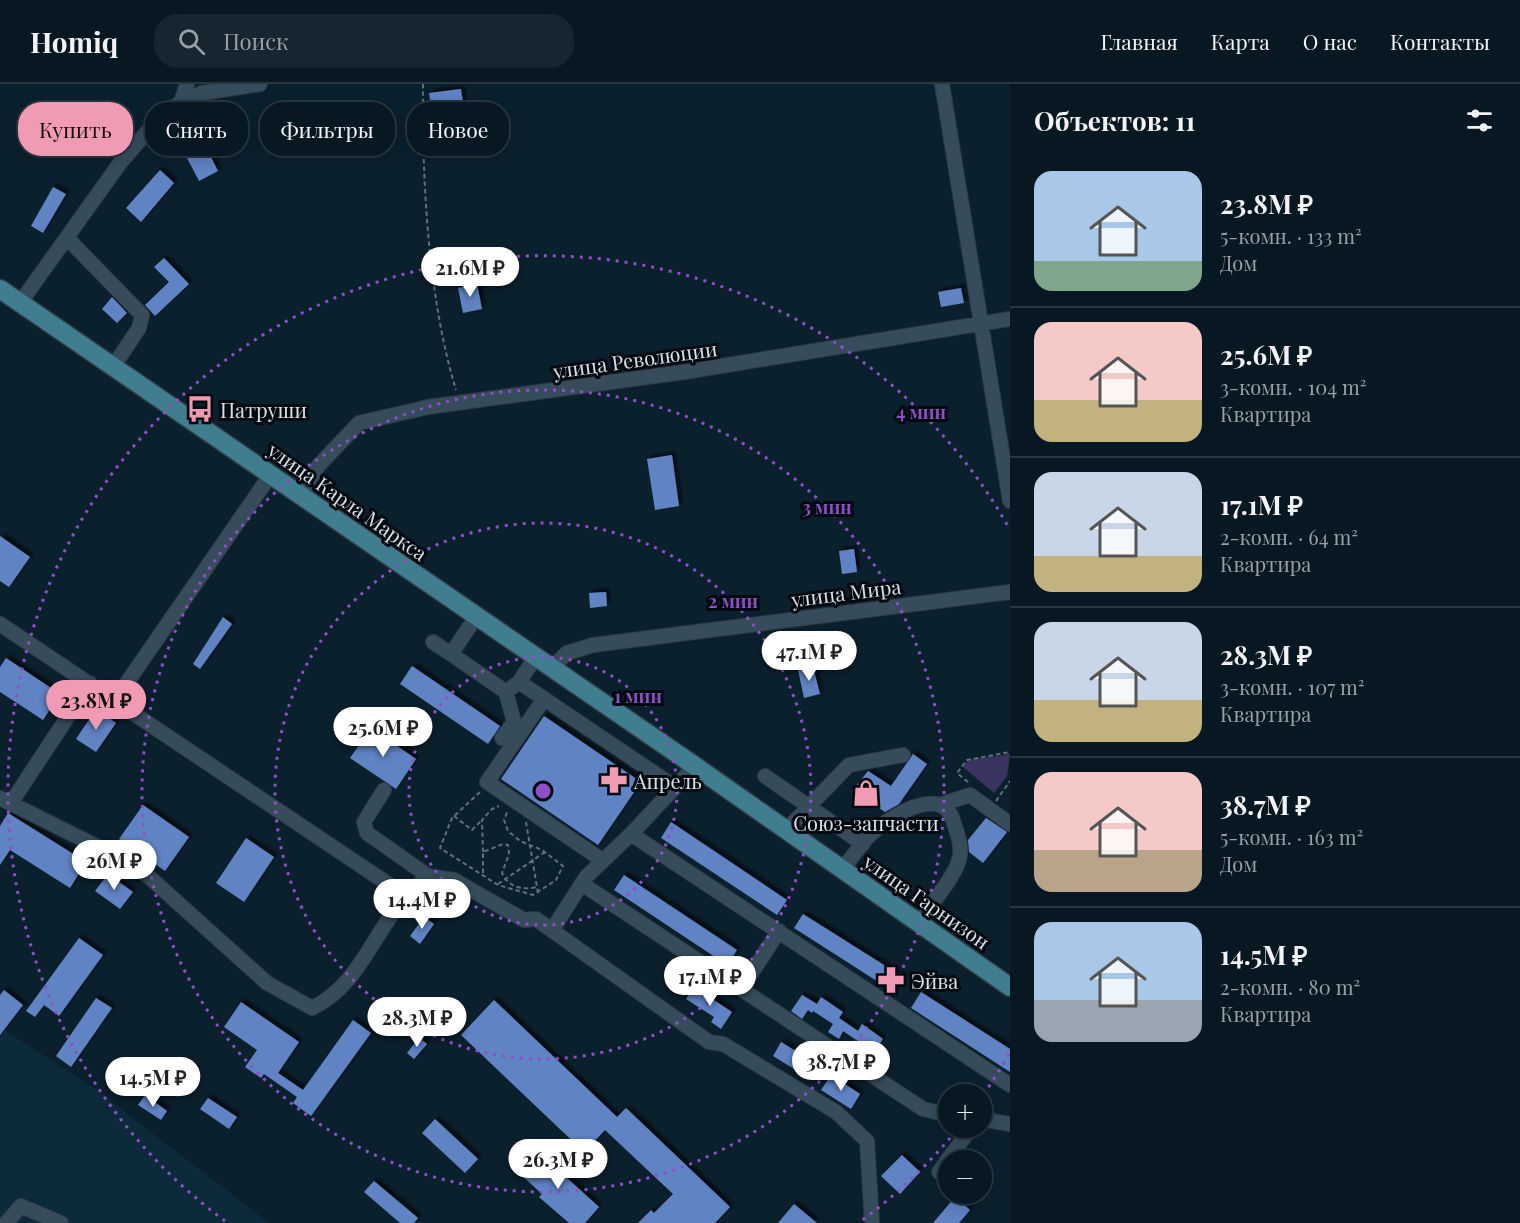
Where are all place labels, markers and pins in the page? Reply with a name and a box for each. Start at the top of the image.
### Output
pin: 21.6M ₽ [415,247,525,298]
bus stop icon: Патруши [185,394,215,424]
place label: Патруши [220,396,307,423]
pin: 47.1M ₽ [754,631,864,682]
pin: 23.8M ₽ [41,680,151,731]
pin: 25.6M ₽ [328,707,438,758]
pharmacy icon: Апрель [599,765,629,795]
place label: Апрель [633,767,702,794]
shop icon: Союз-запчасти [851,778,881,808]
centre of rings [533,781,553,801]
place label: Союз-запчасти [793,809,939,836]
pin: 26M ₽ [72,840,156,891]
pin: 14.4M ₽ [367,879,477,930]
pin: 17.1M ₽ [655,956,765,1007]
pharmacy icon: Эйва [876,965,906,995]
place label: Эйва [911,967,958,994]
pin: 28.3M ₽ [362,997,472,1048]
pin: 38.7M ₽ [786,1041,896,1092]
pin: 14.5M ₽ [98,1057,208,1108]
pin: 26.3M ₽ [503,1139,613,1190]

